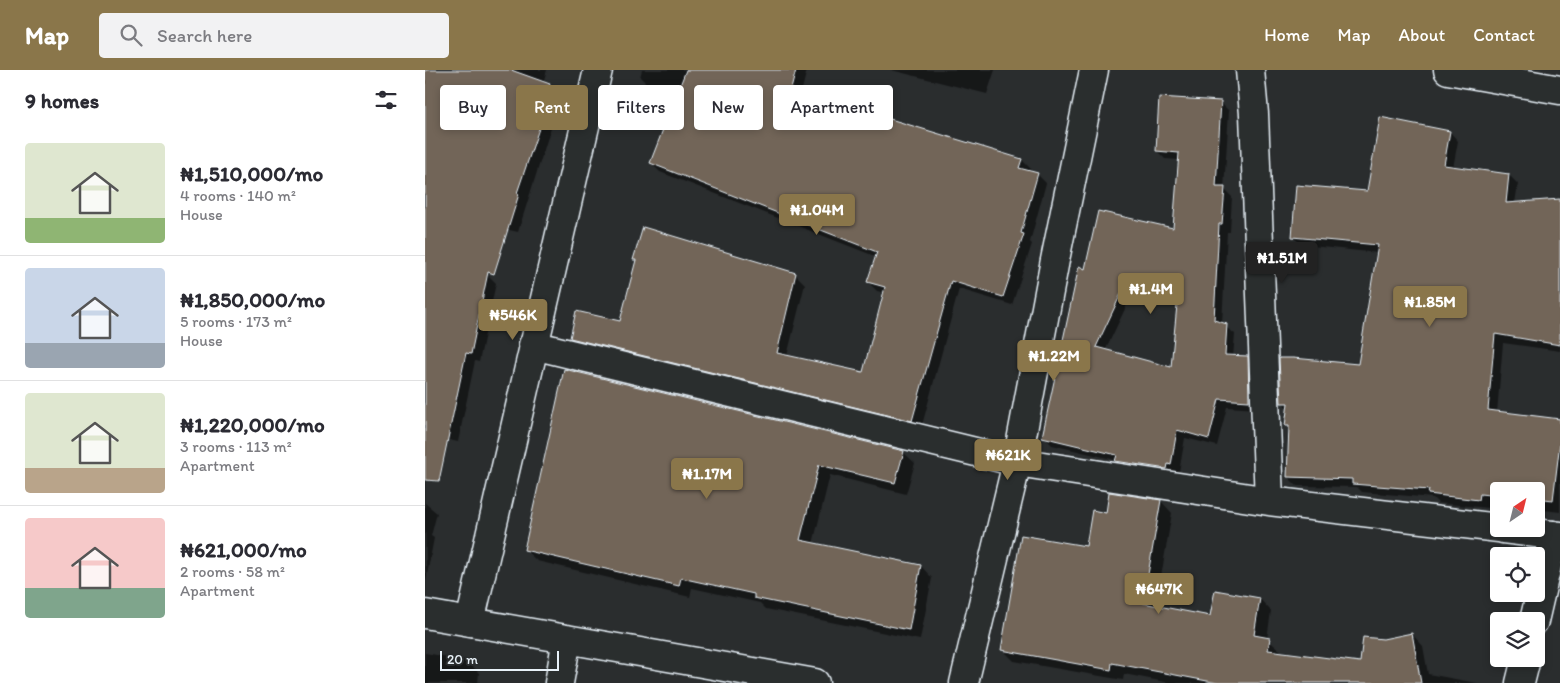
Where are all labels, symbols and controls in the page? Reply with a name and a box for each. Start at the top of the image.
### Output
search box [99,13,449,58]
text: Map [25,21,69,50]
icon: search [117,21,145,49]
text: Search here [157,24,252,47]
text: Home [1264,24,1310,46]
text: Map [1338,24,1371,46]
text: About [1399,24,1445,46]
text: Contact [1473,24,1535,46]
chip: Buy [440,85,506,130]
chip: Rent [516,85,588,130]
chip: Filters [598,85,684,130]
chip: New [694,85,763,130]
chip: Apartment [773,85,893,130]
icon: filters [372,86,400,114]
text: 9 homes [25,88,99,113]
text: ₦1,510,000/mo [180,161,323,186]
icon: home [65,163,125,223]
text: 4 rooms · 140 m² [180,186,296,205]
pin: ₦1.04M [776,194,858,236]
text: ₦1.04M [790,200,844,219]
text: House [180,205,223,224]
pin: ₦1.51M [1241,242,1323,284]
text: ₦1.51M [1257,248,1307,267]
pin: ₦1.4M [1116,272,1186,315]
text: ₦1.4M [1129,279,1173,298]
pin: ₦1.85M [1389,286,1471,328]
text: ₦1,850,000/mo [180,287,325,312]
icon: home [65,288,125,348]
text: ₦1.85M [1404,292,1456,311]
pin: ₦546K [478,298,548,341]
text: ₦546K [489,305,537,324]
text: 5 rooms · 173 m² [180,312,292,331]
text: House [180,331,223,350]
pin: ₦1.22M [1013,340,1095,382]
text: ₦1.22M [1028,346,1080,365]
text: ₦1,220,000/mo [180,412,325,437]
icon: home [65,413,125,473]
text: 3 rooms · 113 m² [180,437,292,456]
pin: ₦621K [973,438,1043,481]
text: ₦621K [985,445,1031,464]
text: Apartment [180,456,255,475]
pin: ₦1.17M [666,458,748,500]
text: ₦1.17M [682,464,732,483]
north arrow [1490,482,1545,538]
map controls [1490,482,1545,667]
text: ₦621,000/mo [180,537,307,562]
icon: home [65,538,125,598]
button: locate [1490,547,1545,602]
text: 2 rooms · 58 m² [180,562,285,581]
pin: ₦647K [1124,572,1194,615]
text: ₦647K [1136,579,1182,598]
text: Apartment [180,581,255,600]
button: layers [1490,612,1545,667]
scale bar [440,648,559,671]
text: 20 m [447,651,478,668]

